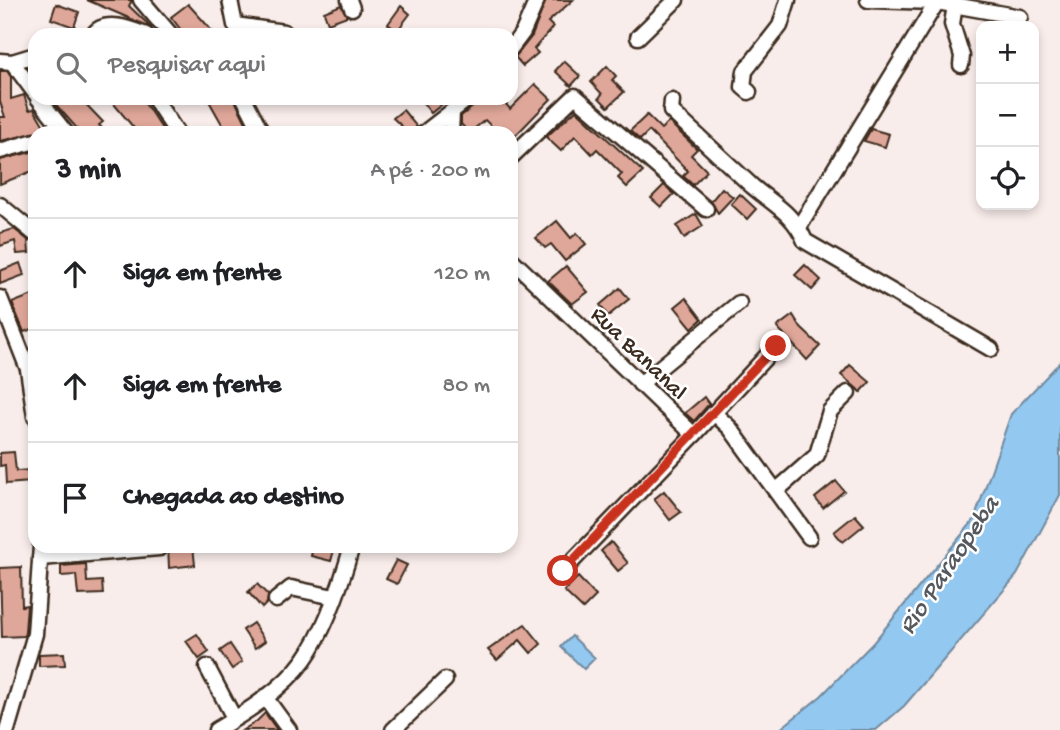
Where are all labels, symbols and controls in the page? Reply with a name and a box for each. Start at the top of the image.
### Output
map controls [976,21,1039,210]
button: + [976,21,1039,84]
search box [28,28,518,105]
icon: search [52,48,90,86]
text: Pesquisar aqui [108,51,266,82]
button: − [976,84,1039,147]
button: locate [976,147,1039,210]
text: 3 min [56,154,121,189]
text: A pé · 200 m [371,158,490,185]
icon: ahead [56,255,94,293]
text: Siga em frente [123,259,281,290]
text: 120 m [435,261,490,288]
street label: Rua Bananal [583,301,692,408]
route end [760,330,791,361]
icon: ahead [56,367,94,405]
text: Siga em frente [123,371,281,402]
text: 80 m [443,373,490,400]
icon: arrive [56,479,94,517]
text: Chegada ao destino [123,483,344,514]
water label: Rio Paraopeba [893,491,1009,641]
route start [547,555,578,586]

